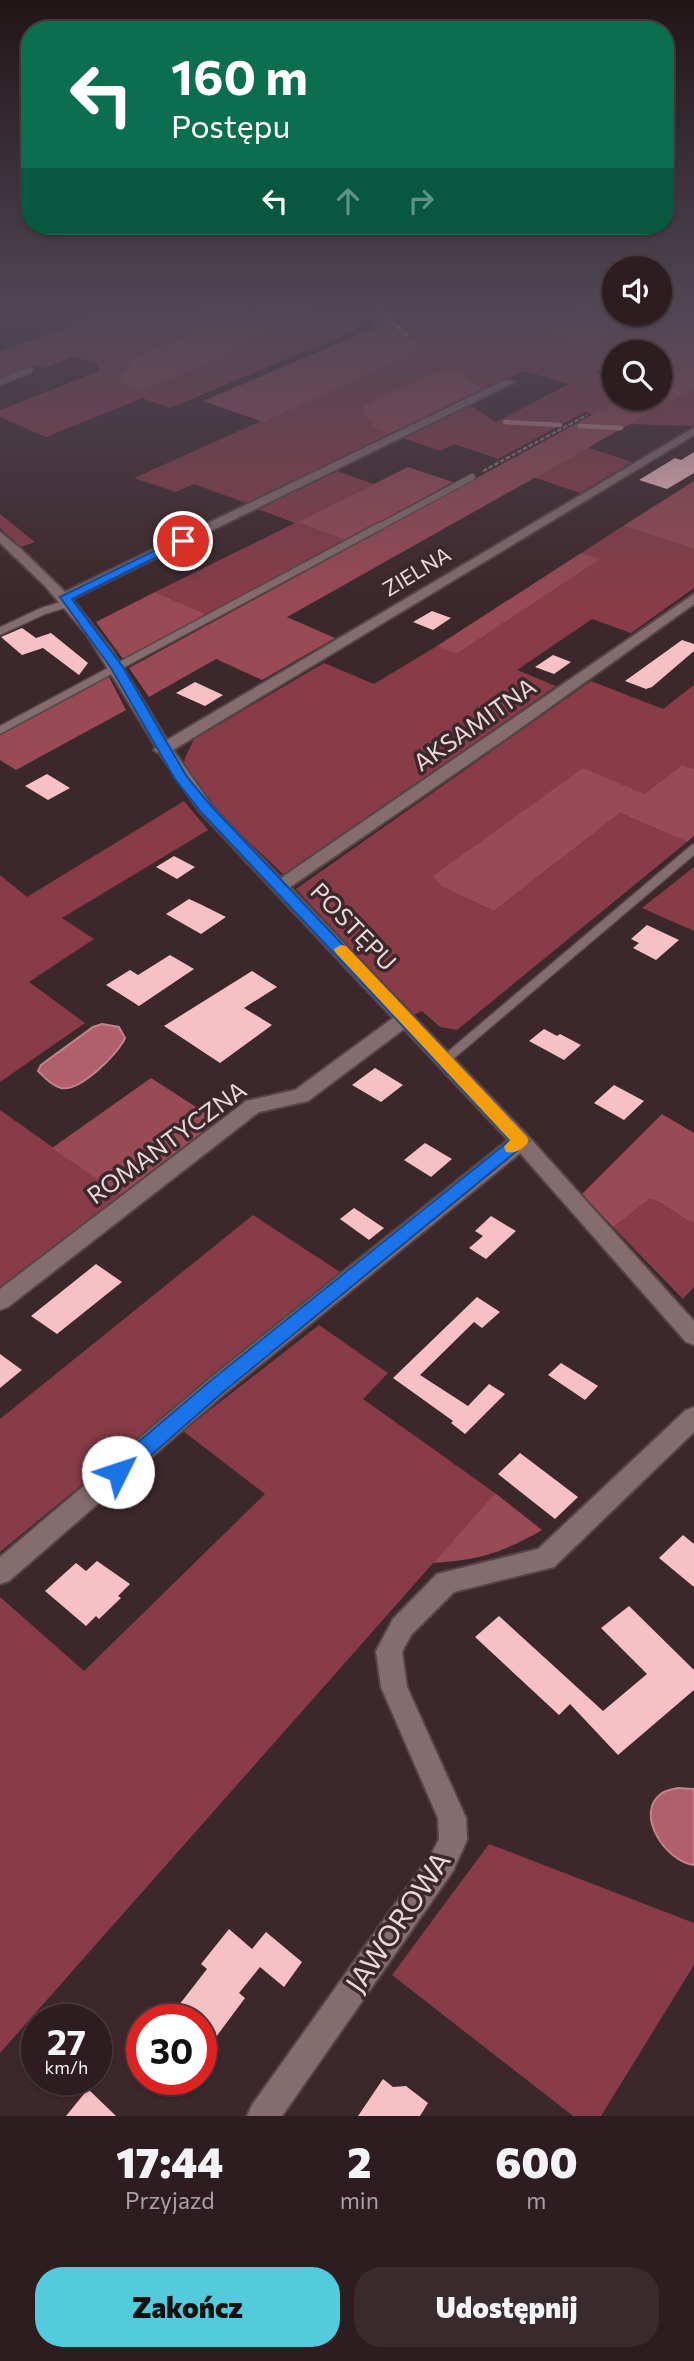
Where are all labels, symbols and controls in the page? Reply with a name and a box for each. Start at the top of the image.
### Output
text: 160 m [171,45,308,105]
icon: left [56,49,147,140]
text: Postępu [171,105,290,145]
icon: left [256,182,294,220]
icon: ahead [329,182,367,220]
icon: right [402,182,440,220]
map controls [602,256,672,410]
button: sound [602,256,672,326]
button: search [602,340,672,410]
pin [153,511,213,571]
icon: arrive [164,522,202,560]
street label: ZIELNA [378,541,455,601]
street label: AKSAMITNA [407,671,541,777]
street label: POSTĘPU [305,876,403,976]
street label: ROMANTYCZNA [81,1074,251,1209]
position arrow [81,1435,155,1509]
street label: JAWOROWA [338,1844,457,1998]
speed limit sign: 30 [126,2004,217,2095]
text: 27 [47,2019,86,2062]
text: km/h [45,2056,88,2078]
text: 17:44 [116,2135,223,2187]
text: 2 [347,2135,371,2187]
text: 600 [495,2135,578,2187]
text: Przyjazd [125,2186,215,2214]
text: min [340,2186,379,2214]
text: m [526,2186,546,2214]
button: Zakończ [35,2267,340,2347]
button: Udostępnij [354,2267,659,2347]

